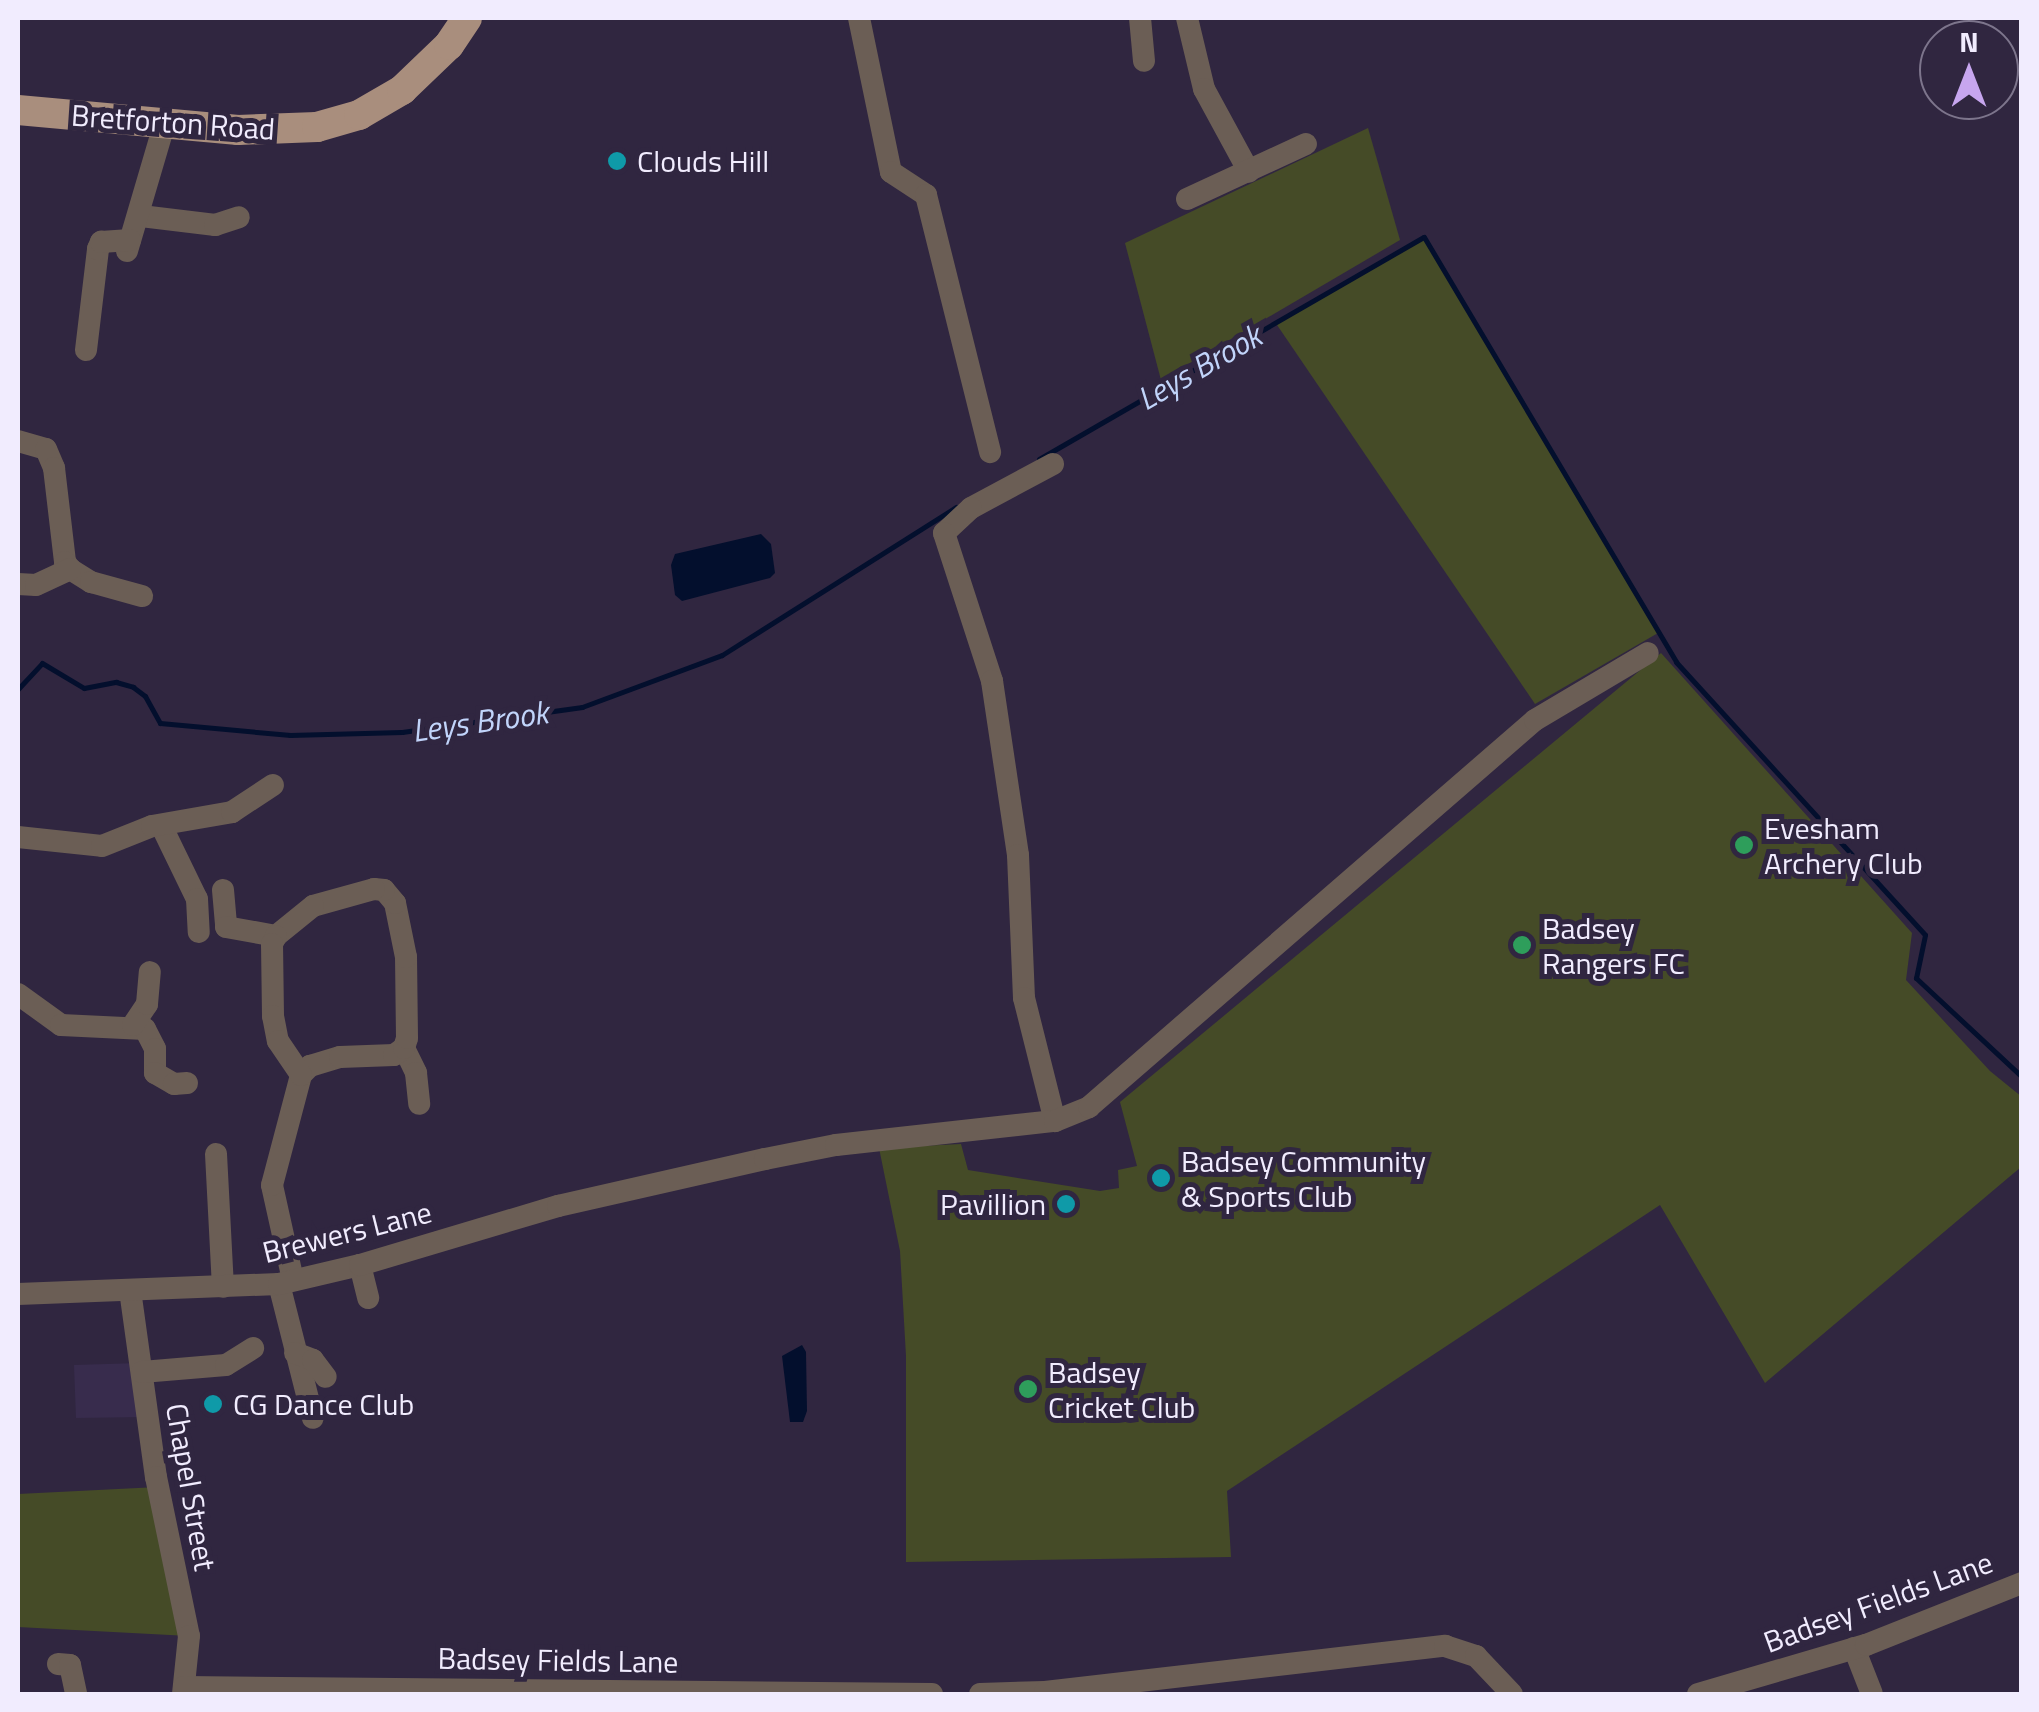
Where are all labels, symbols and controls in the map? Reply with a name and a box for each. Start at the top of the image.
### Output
north arrow [1919,20,2019,120]
text: N [1959,20,1979,63]
street label: Bretforton Road [70,97,276,147]
place label: Clouds Hill [637,143,769,179]
marker: Clouds Hill [606,150,628,172]
water label: Leys Brook [1130,316,1268,418]
water label: Leys Brook [409,692,551,750]
place label: Evesham Archery Club [1764,810,1923,880]
marker: Evesham Archery Club [1733,834,1755,856]
place label: Badsey Rangers FC [1542,910,1685,980]
marker: Badsey Rangers FC [1511,934,1533,956]
place label: Badsey Community & Sports Club [1181,1143,1426,1214]
marker: Badsey Community & Sports Club [1150,1167,1172,1189]
place label: Pavillion [940,1186,1046,1222]
marker: Pavillion [1055,1193,1077,1215]
street label: Brewers Lane [259,1194,435,1270]
place label: Badsey Cricket Club [1048,1354,1195,1424]
marker: Badsey Cricket Club [1017,1378,1039,1400]
place label: CG Dance Club [233,1386,414,1422]
marker: CG Dance Club [202,1393,224,1415]
street label: Chapel Street [159,1401,223,1573]
street label: Badsey Fields Lane [1759,1544,1997,1660]
street label: Badsey Fields Lane [437,1640,679,1680]

